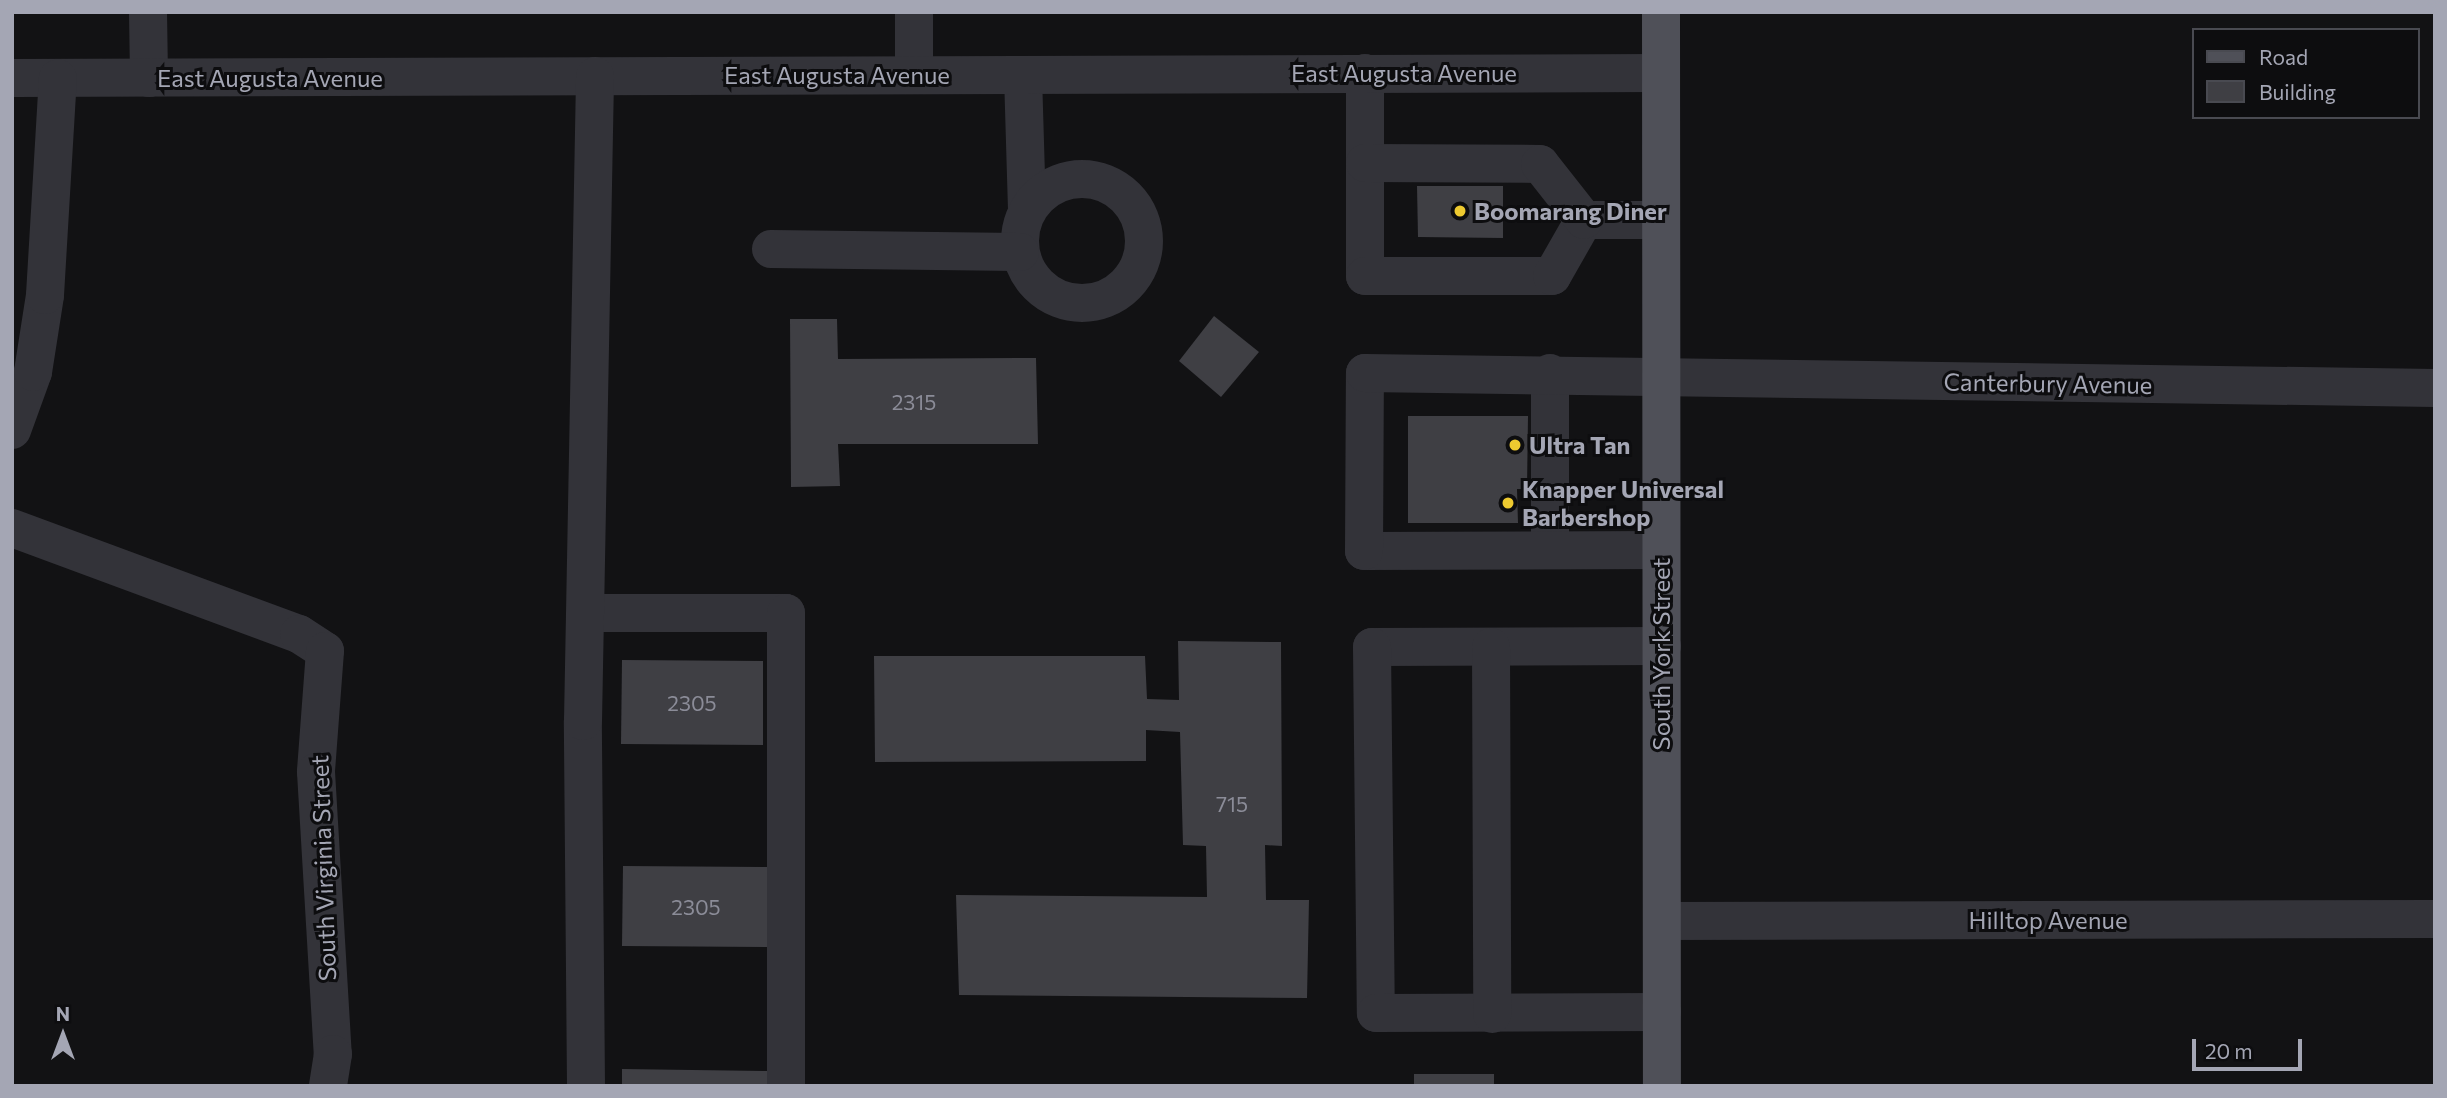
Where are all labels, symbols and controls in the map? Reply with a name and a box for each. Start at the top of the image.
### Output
legend [2192,28,2419,119]
text: Road [2259,44,2308,69]
street label: East Augusta Avenue [1291,59,1517,87]
street label: East Augusta Avenue [724,61,950,89]
street label: East Augusta Avenue [157,64,383,92]
text: Building [2259,79,2336,104]
place label: Boomarang Diner [1474,197,1667,225]
marker: Boomarang Diner [1452,203,1468,219]
street label: Canterbury Avenue [1943,367,2153,399]
house number: 2315 [892,389,936,415]
place label: Ultra Tan [1529,431,1630,459]
marker: Ultra Tan [1507,437,1523,453]
place label: Knapper Universal Barbershop [1522,475,1724,531]
marker: Knapper Universal Barbershop [1500,495,1516,511]
street label: South York Street [1647,558,1675,750]
house number: 2305 [667,690,717,716]
street label: South Virginia Street [305,754,341,982]
house number: 715 [1216,791,1248,817]
house number: 2305 [671,894,721,920]
street label: Hilltop Avenue [1968,906,2128,934]
north arrow [28,1000,98,1070]
text: N [56,1002,70,1025]
scale bar [2195,1024,2305,1068]
text: 20 m [2205,1038,2253,1063]

